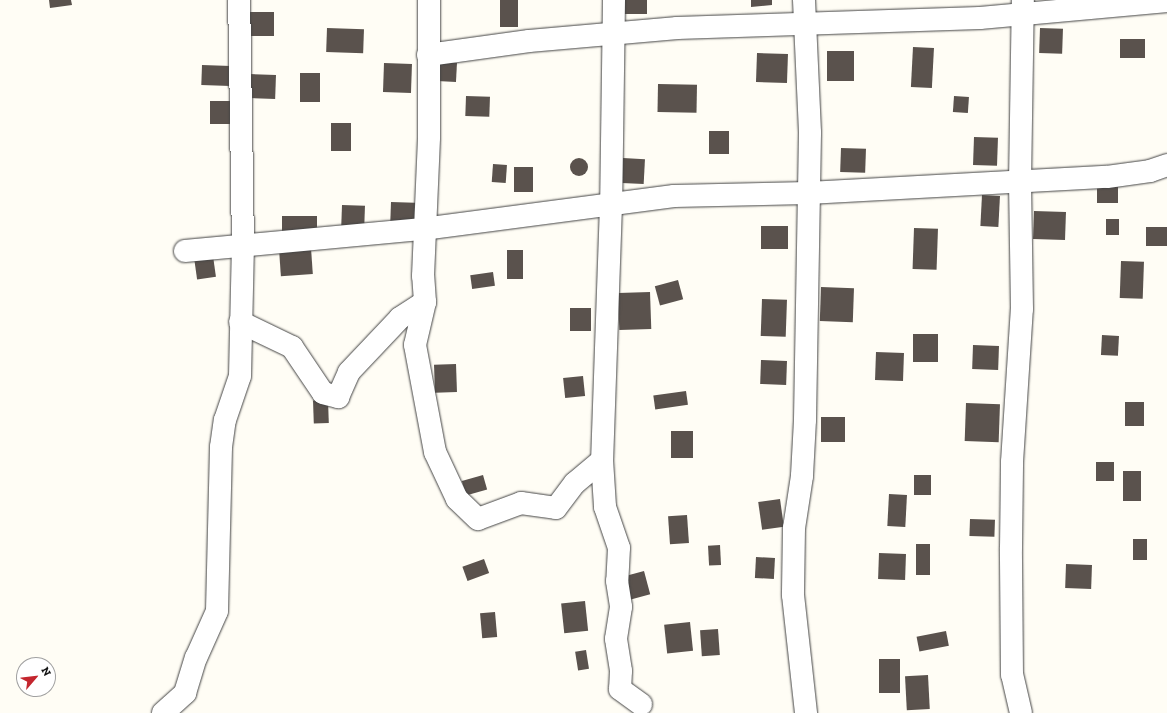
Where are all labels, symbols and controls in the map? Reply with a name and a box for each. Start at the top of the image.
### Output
north arrow [16,657,56,697]
text: N [38,665,54,678]

